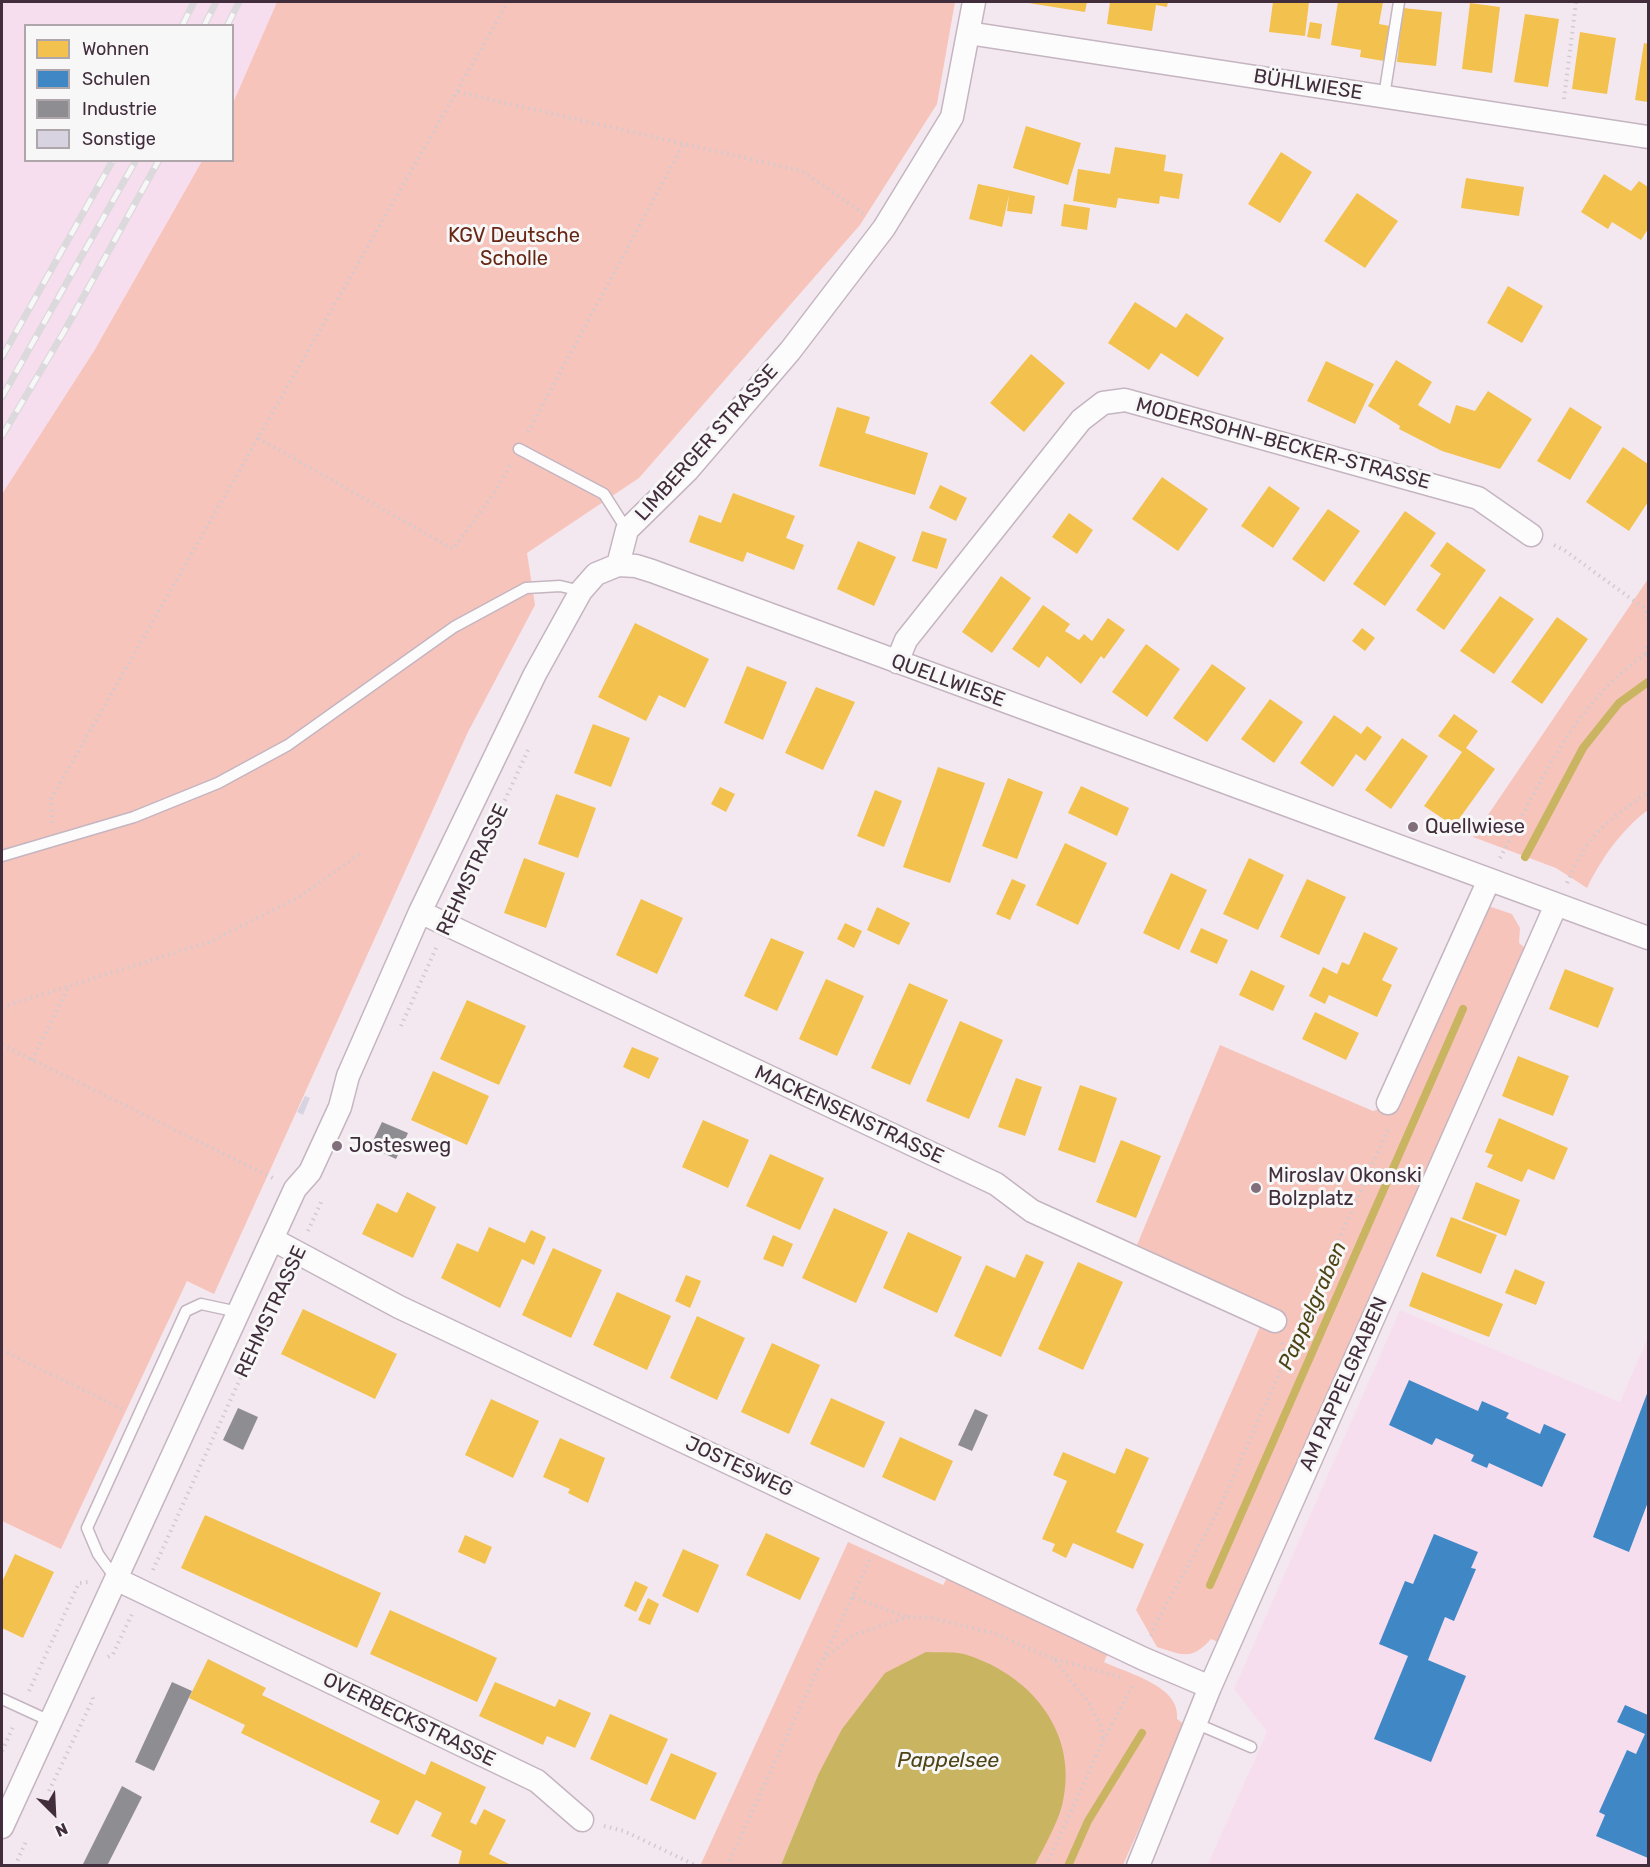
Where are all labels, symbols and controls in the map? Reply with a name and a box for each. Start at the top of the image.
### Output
legend [24,24,234,162]
text: Wohnen [82,38,149,60]
street label: BÜHLWIESE [1252,65,1364,105]
text: Schulen [82,68,150,90]
text: Industrie [82,98,157,120]
text: Sonstige [82,128,156,150]
park label: KGV Deutsche Scholle [448,224,580,271]
street label: LIMBERGER STRASSE [630,360,784,526]
street label: MODERSOHN-BECKER-STRASSE [1133,393,1433,495]
street label: QUELLWIESE [888,649,1008,713]
street label: REHMSTRASSE [432,800,514,940]
place label: Quellwiese [1425,815,1525,839]
marker: Quellwiese [1406,820,1420,834]
street label: MACKENSENSTRASSE [751,1061,947,1169]
place label: Jostesweg [349,1134,451,1158]
marker: Jostesweg [330,1139,344,1153]
place label: Miroslav Okonski Bolzplatz [1268,1164,1422,1211]
marker: Miroslav Okonski Bolzplatz [1249,1181,1263,1195]
water label: Pappelgraben [1274,1238,1352,1374]
street label: REHMSTRASSE [230,1242,312,1382]
street label: AM PAPPELGRABEN [1295,1293,1393,1475]
street label: JOSTESWEG [681,1432,797,1502]
street label: OVERBECKSTRASSE [319,1668,499,1772]
water label: Pappelsee [897,1748,999,1774]
north arrow [24,1783,84,1843]
text: N [52,1819,71,1841]

